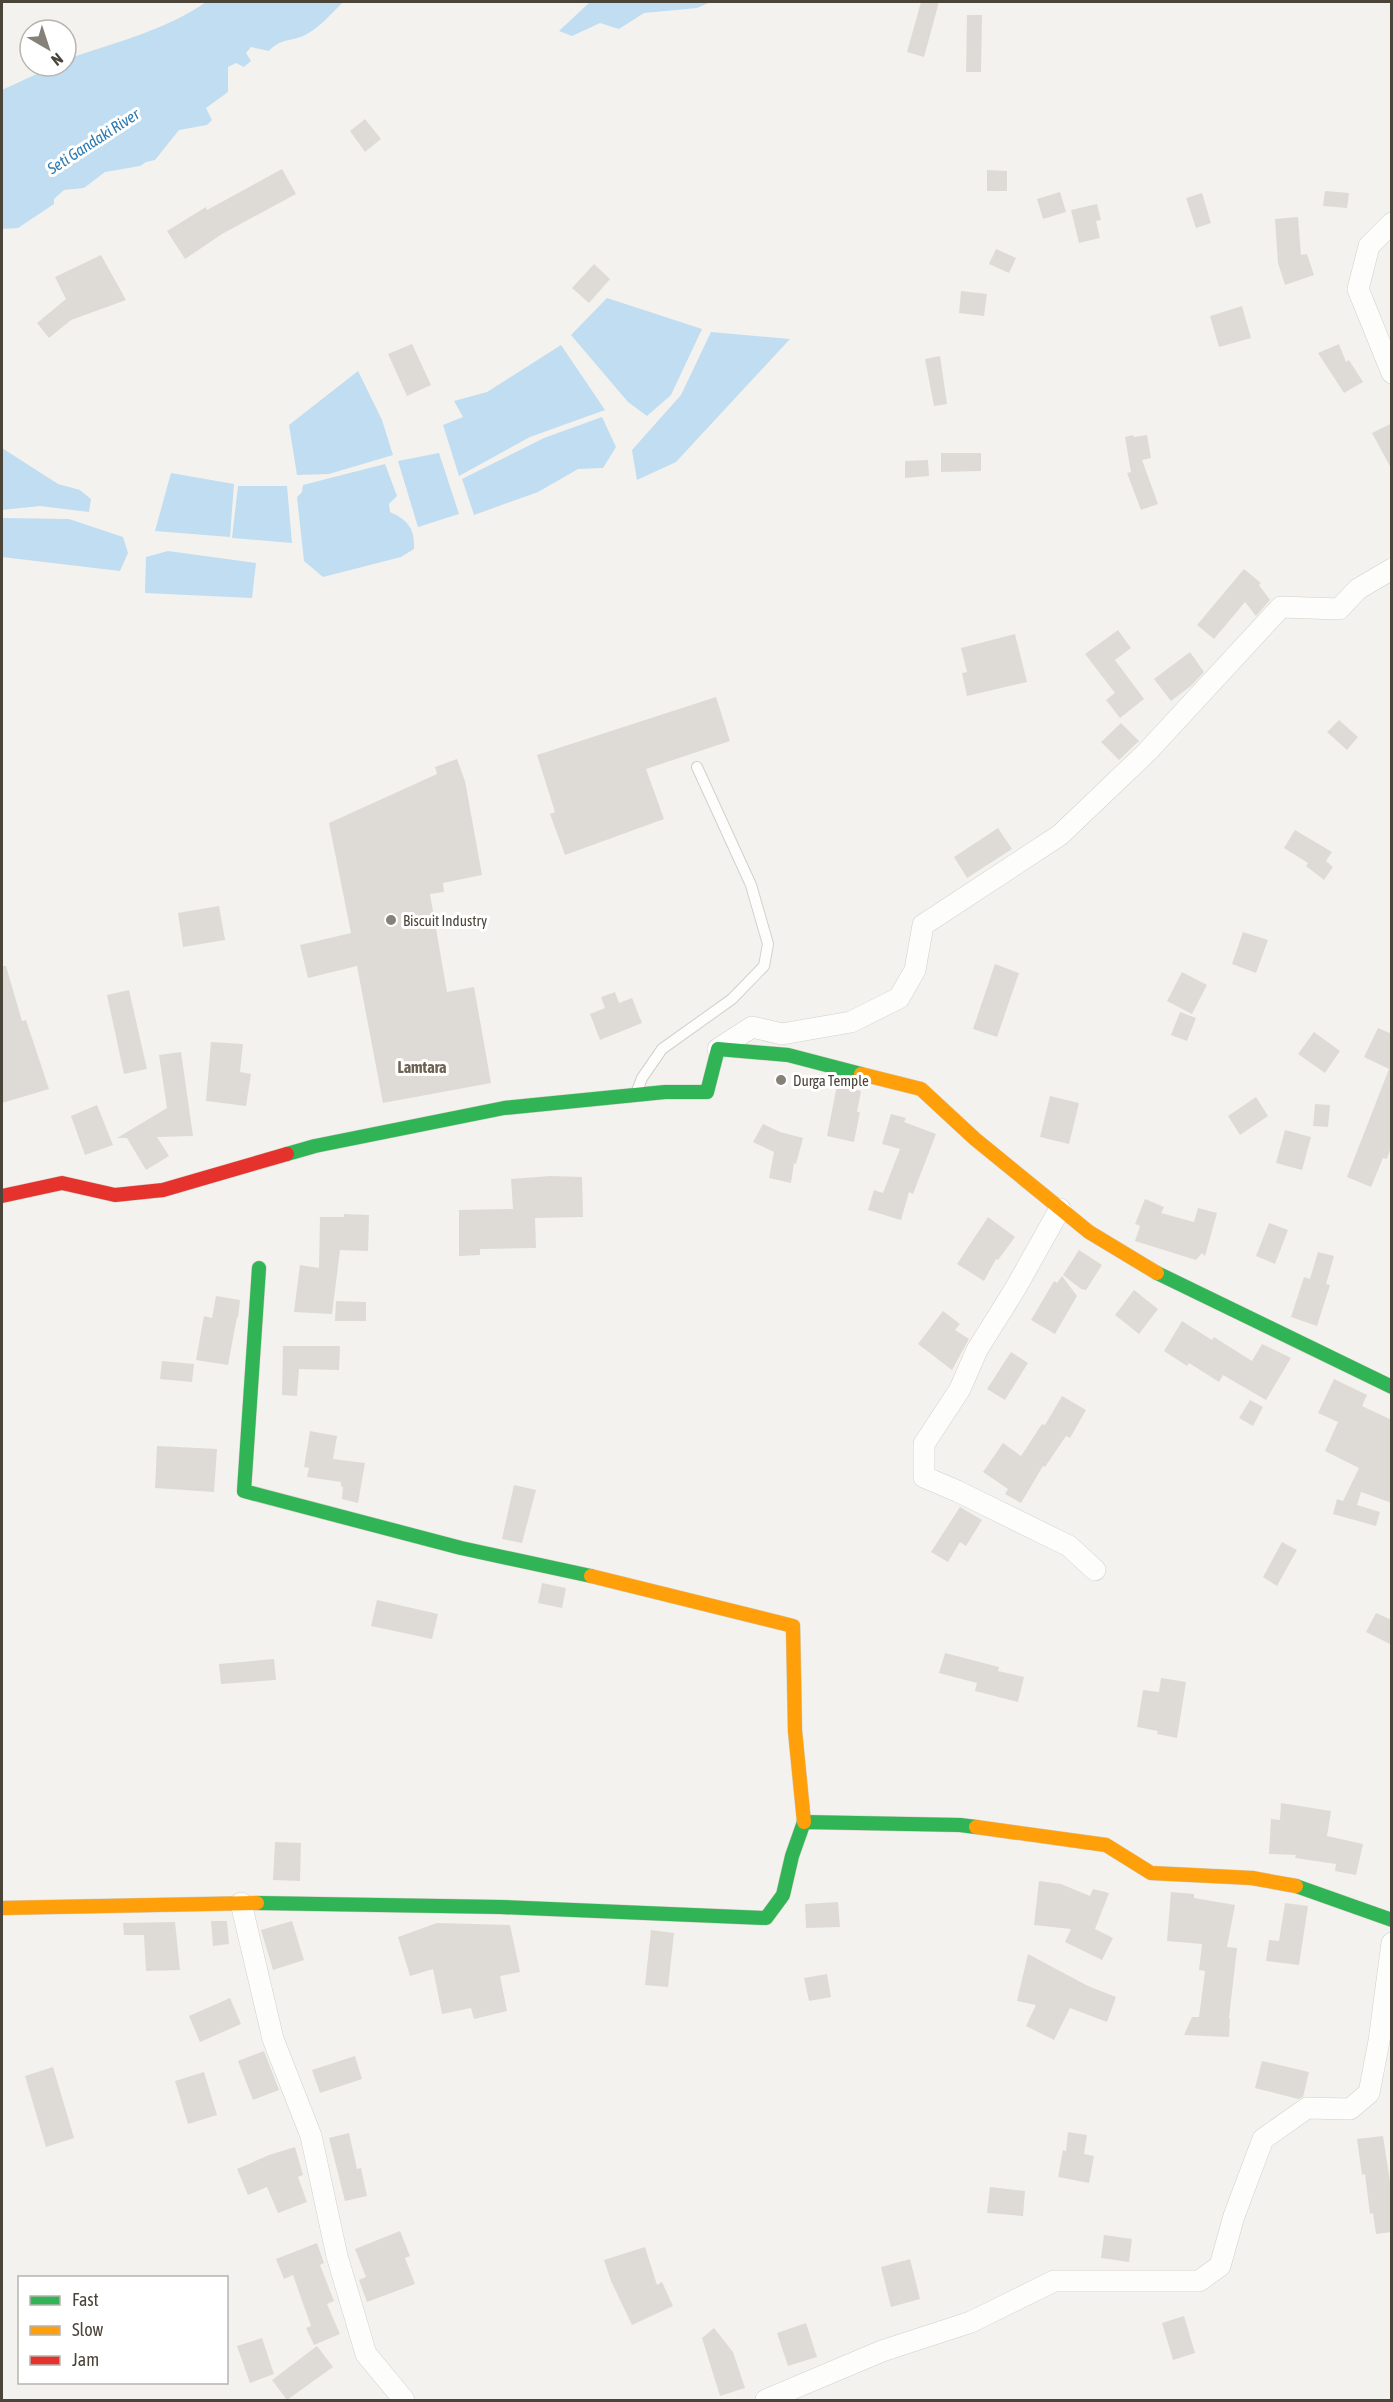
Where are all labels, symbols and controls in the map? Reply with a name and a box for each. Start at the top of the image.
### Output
north arrow [18,18,78,78]
text: N [48,50,67,70]
water label: Seti Gandaki River [43,104,143,178]
place label: Biscuit Industry [403,912,487,929]
marker: Biscuit Industry [384,913,398,927]
district label: Lamtara [397,1058,447,1076]
place label: Durga Temple [793,1072,869,1089]
marker: Durga Temple [774,1073,788,1087]
legend [18,2276,228,2384]
text: Fast [72,2289,99,2310]
text: Slow [72,2319,103,2340]
text: Jam [72,2349,99,2370]

